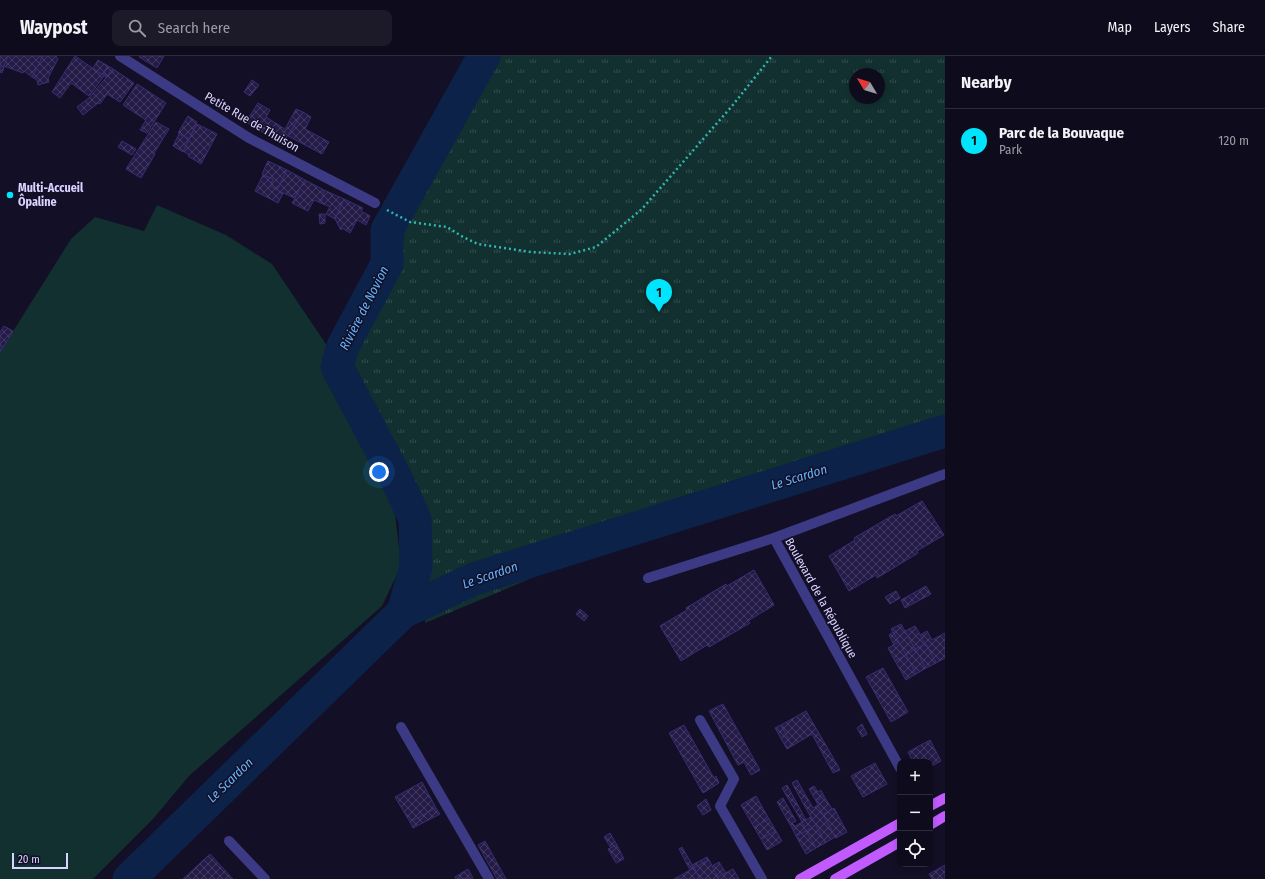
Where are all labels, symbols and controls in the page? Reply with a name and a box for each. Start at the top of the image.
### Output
search box [112,10,392,46]
text: Waypost [20,16,88,39]
icon: search [126,17,148,39]
text: Search here [158,19,230,37]
text: Map [1108,19,1132,36]
text: Layers [1154,19,1190,36]
text: Share [1212,19,1245,36]
north arrow [849,68,885,104]
text: Nearby [961,72,1012,93]
street label: Petite Rue de Thuison [202,89,302,155]
text: Parc de la Bouvaque [999,124,1124,142]
text: 1 [971,133,977,148]
text: 120 m [1218,133,1249,148]
text: Park [999,142,1022,157]
place label: Multi-Accueil Ôpaline [18,181,84,209]
marker: Multi-Accueil Ôpaline [5,190,15,200]
water label: Rivière de Novion [336,263,392,352]
pin: 1 [646,279,672,312]
water label: Le Scardon [769,461,829,493]
your location [369,462,389,482]
street label: Boulevard de la République [782,535,860,661]
water label: Le Scardon [460,558,520,591]
water label: Le Scardon [204,754,256,805]
map controls [897,759,933,867]
button: + [897,759,933,795]
button: − [897,795,933,831]
button: locate [897,831,933,867]
scale bar [12,851,68,870]
text: 20 m [18,853,40,866]

